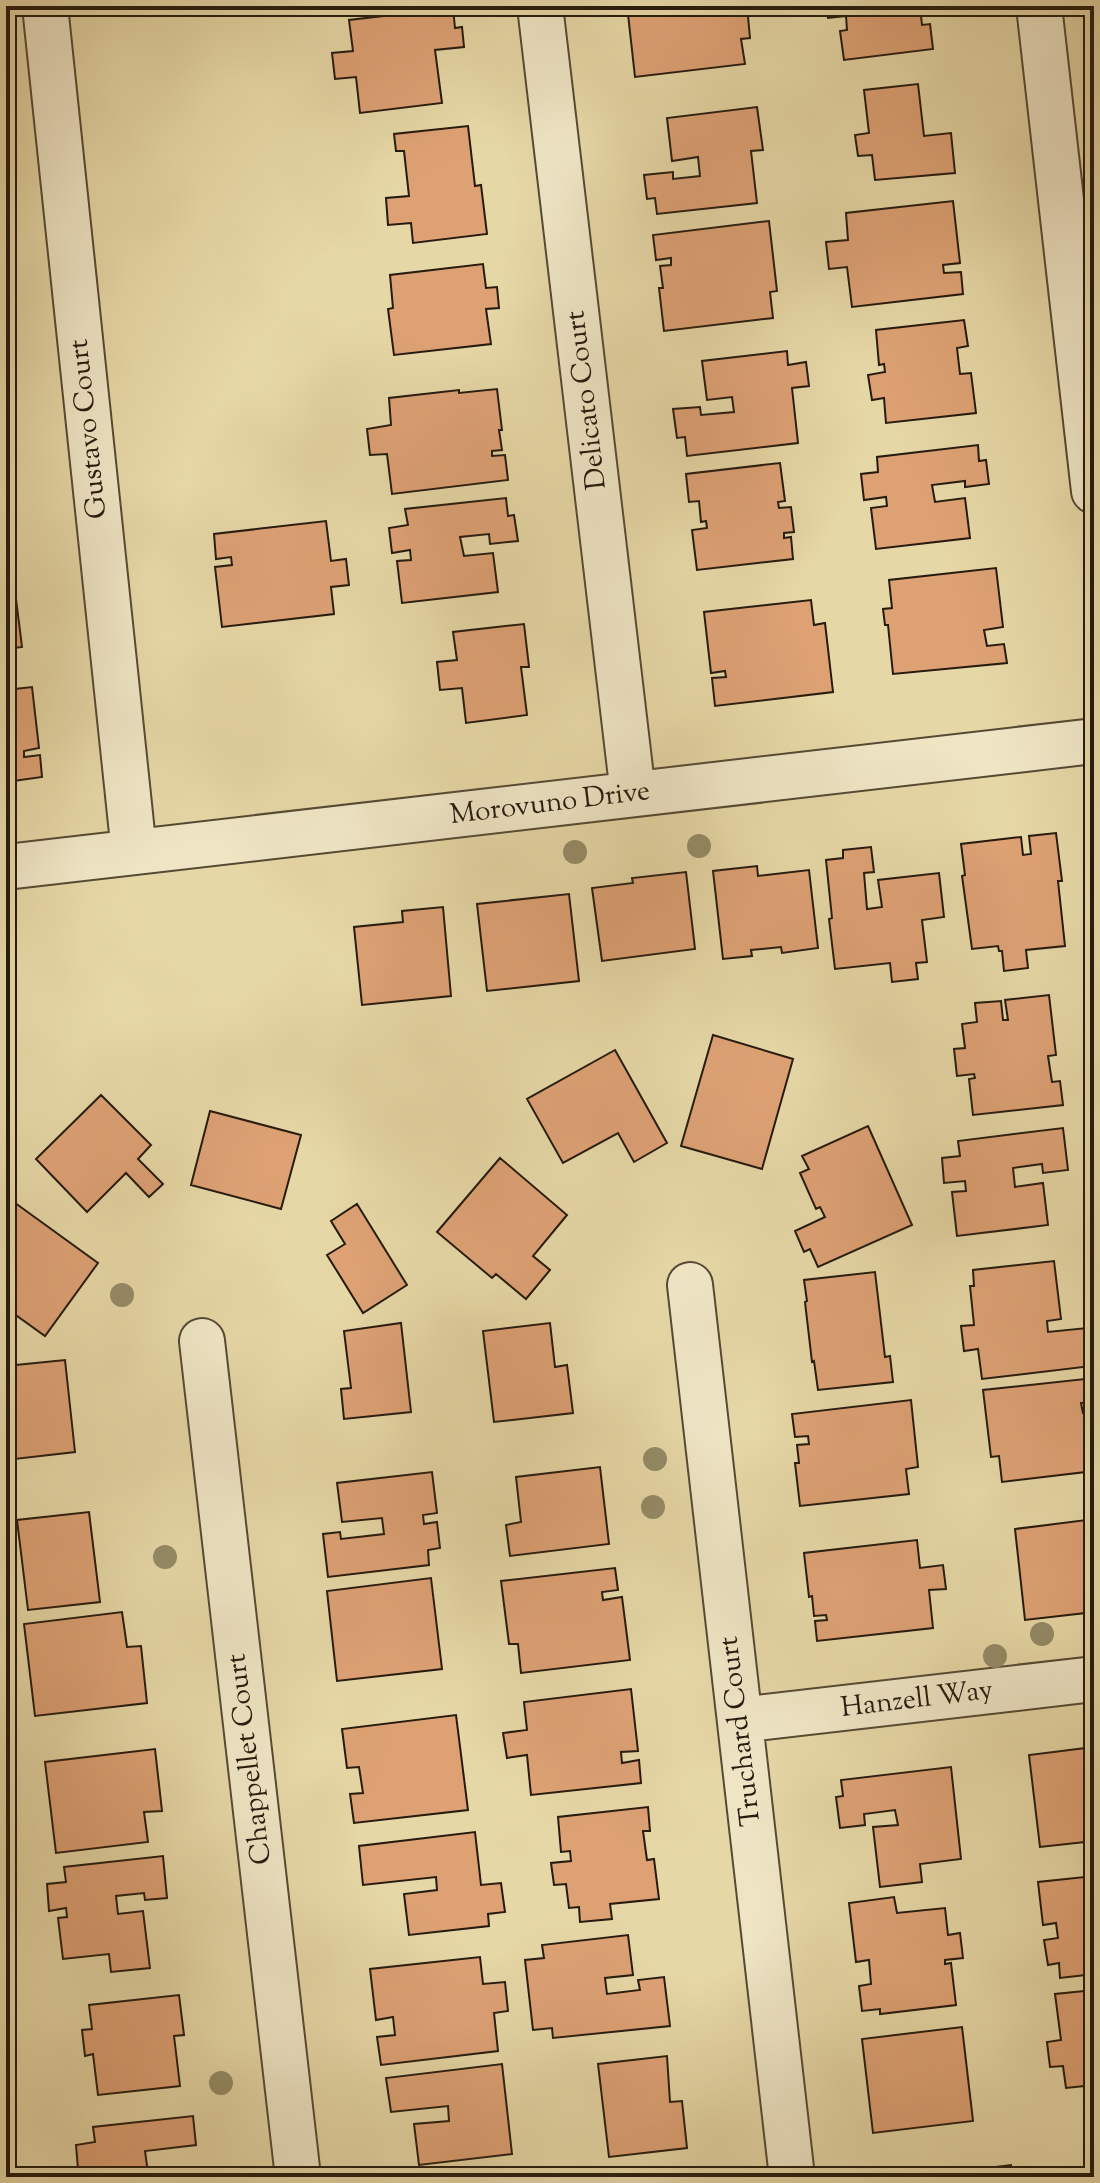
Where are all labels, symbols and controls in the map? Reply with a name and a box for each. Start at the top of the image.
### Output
street label: Delicato Court [556,308,618,492]
street label: Gustavo Court [60,337,118,521]
street label: Morovuno Drive [448,772,652,836]
street label: Truchard Court [709,1633,772,1828]
street label: Chappellet Court [217,1651,283,1867]
street label: Hanzell Way [839,1671,995,1729]

